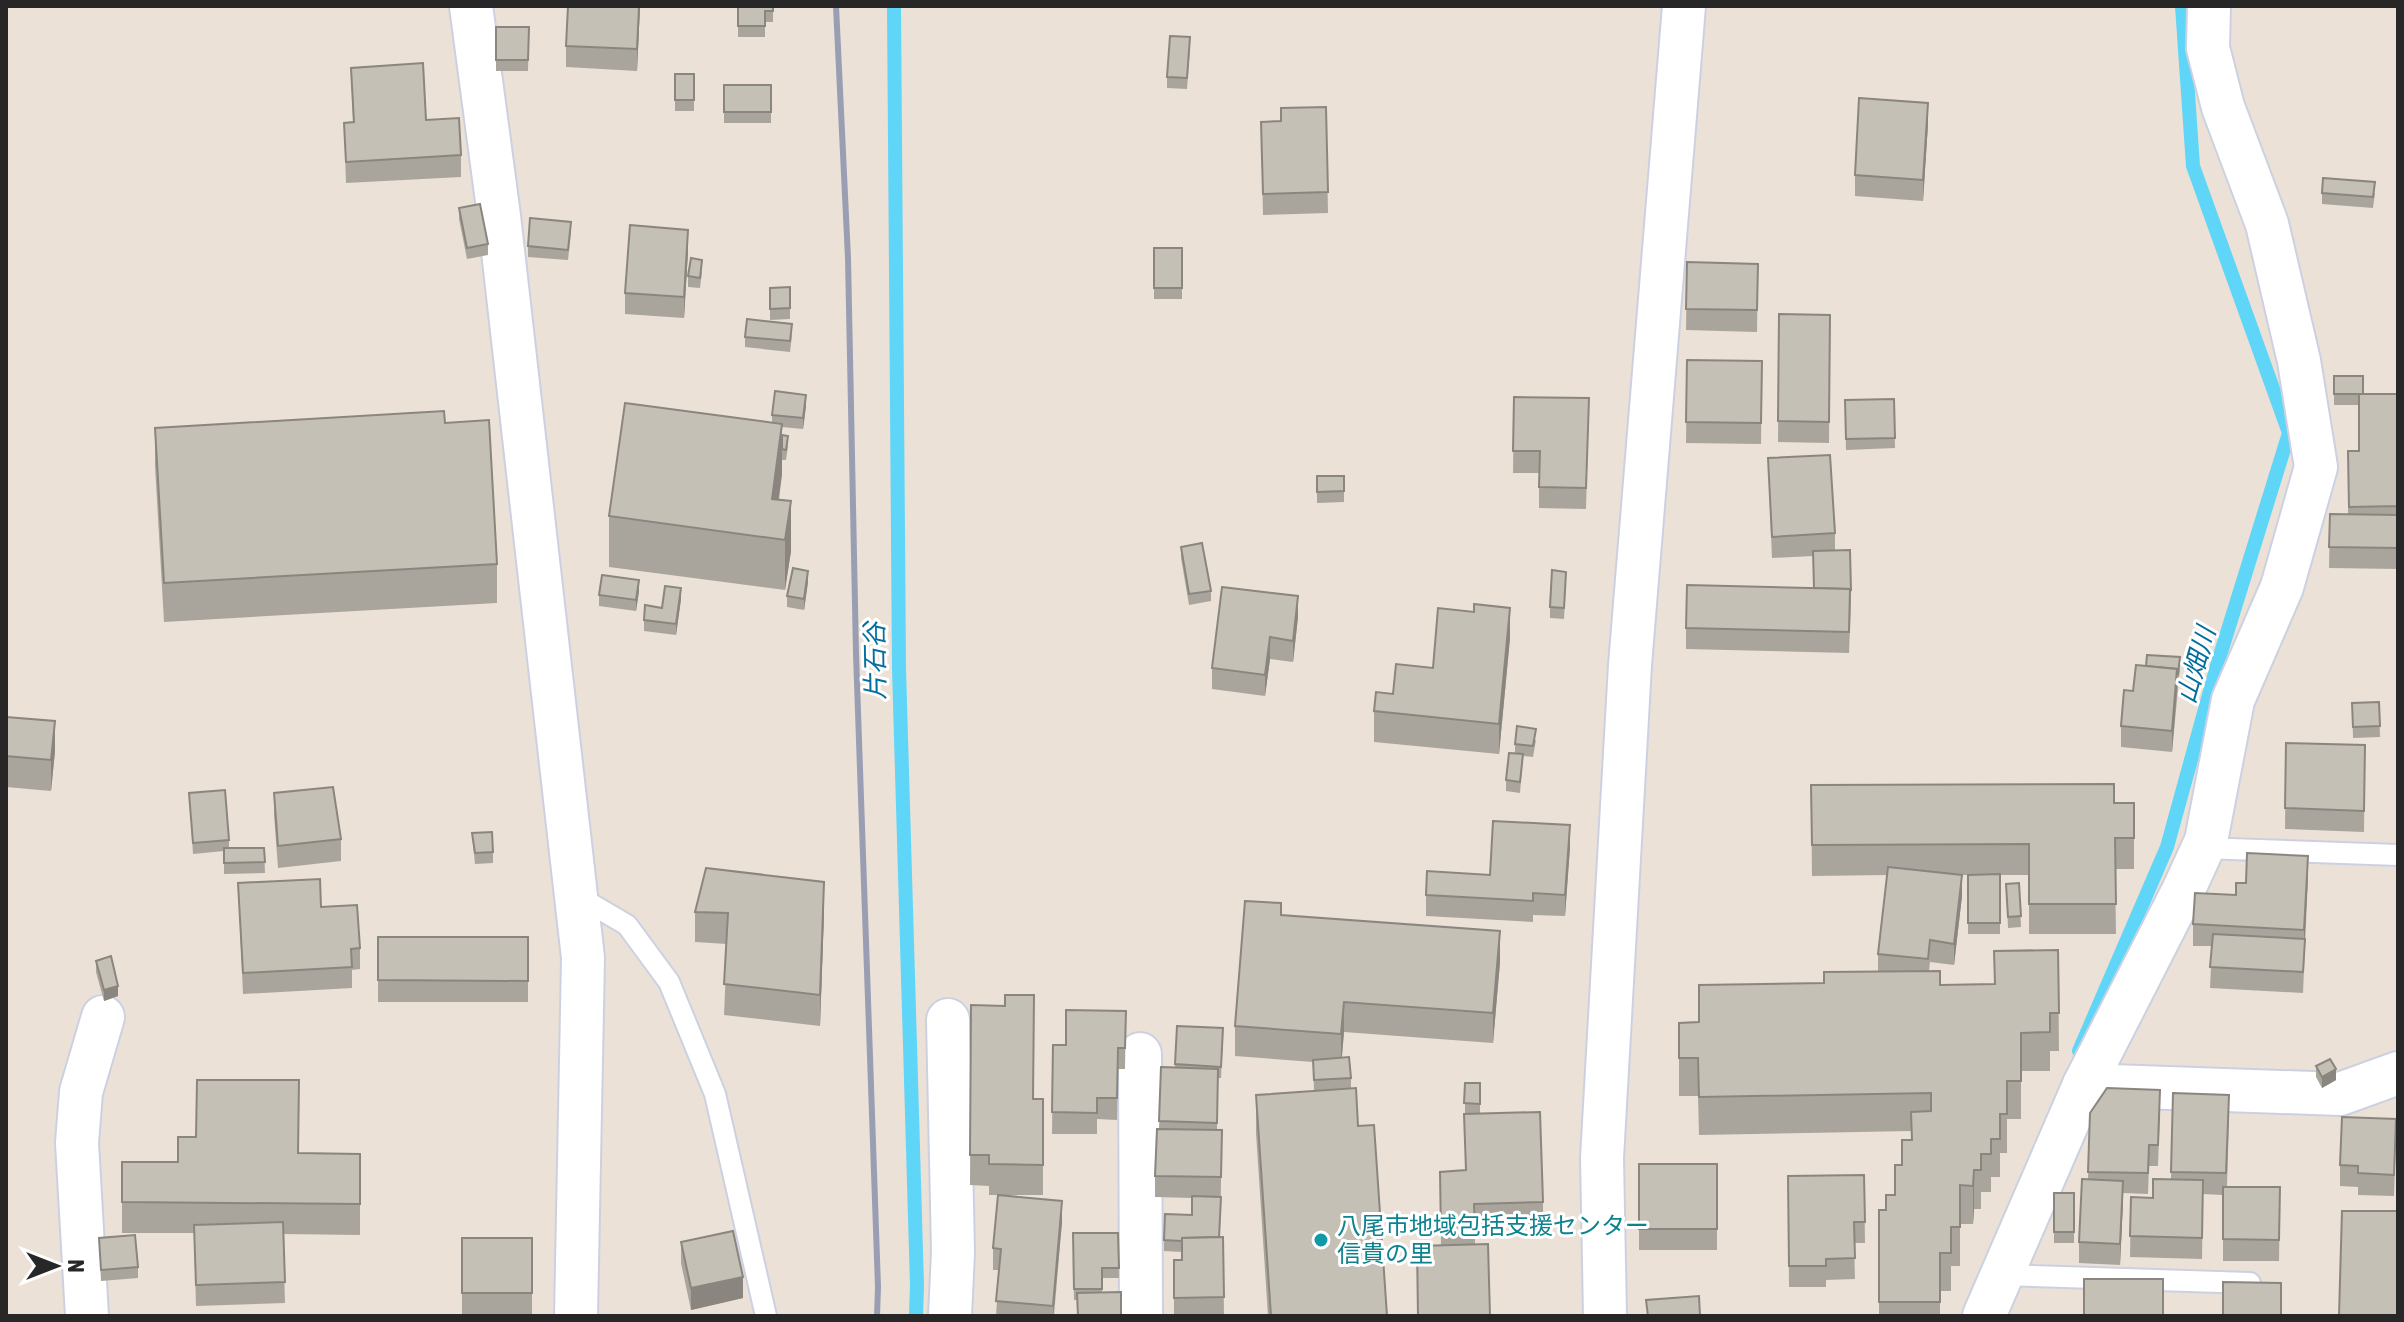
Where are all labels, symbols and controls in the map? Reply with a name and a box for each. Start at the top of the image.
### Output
water label: 片石谷 [859,620,891,700]
water label: 山畑川 [2171,620,2222,707]
place label: 八尾市地域包括支援センター 信貴の里 [1337,1212,1649,1267]
north arrow [16,1226,96,1306]
marker: 八尾市地域包括支援センター 信貴の里 [1312,1231,1330,1249]
text: N [63,1260,89,1272]

